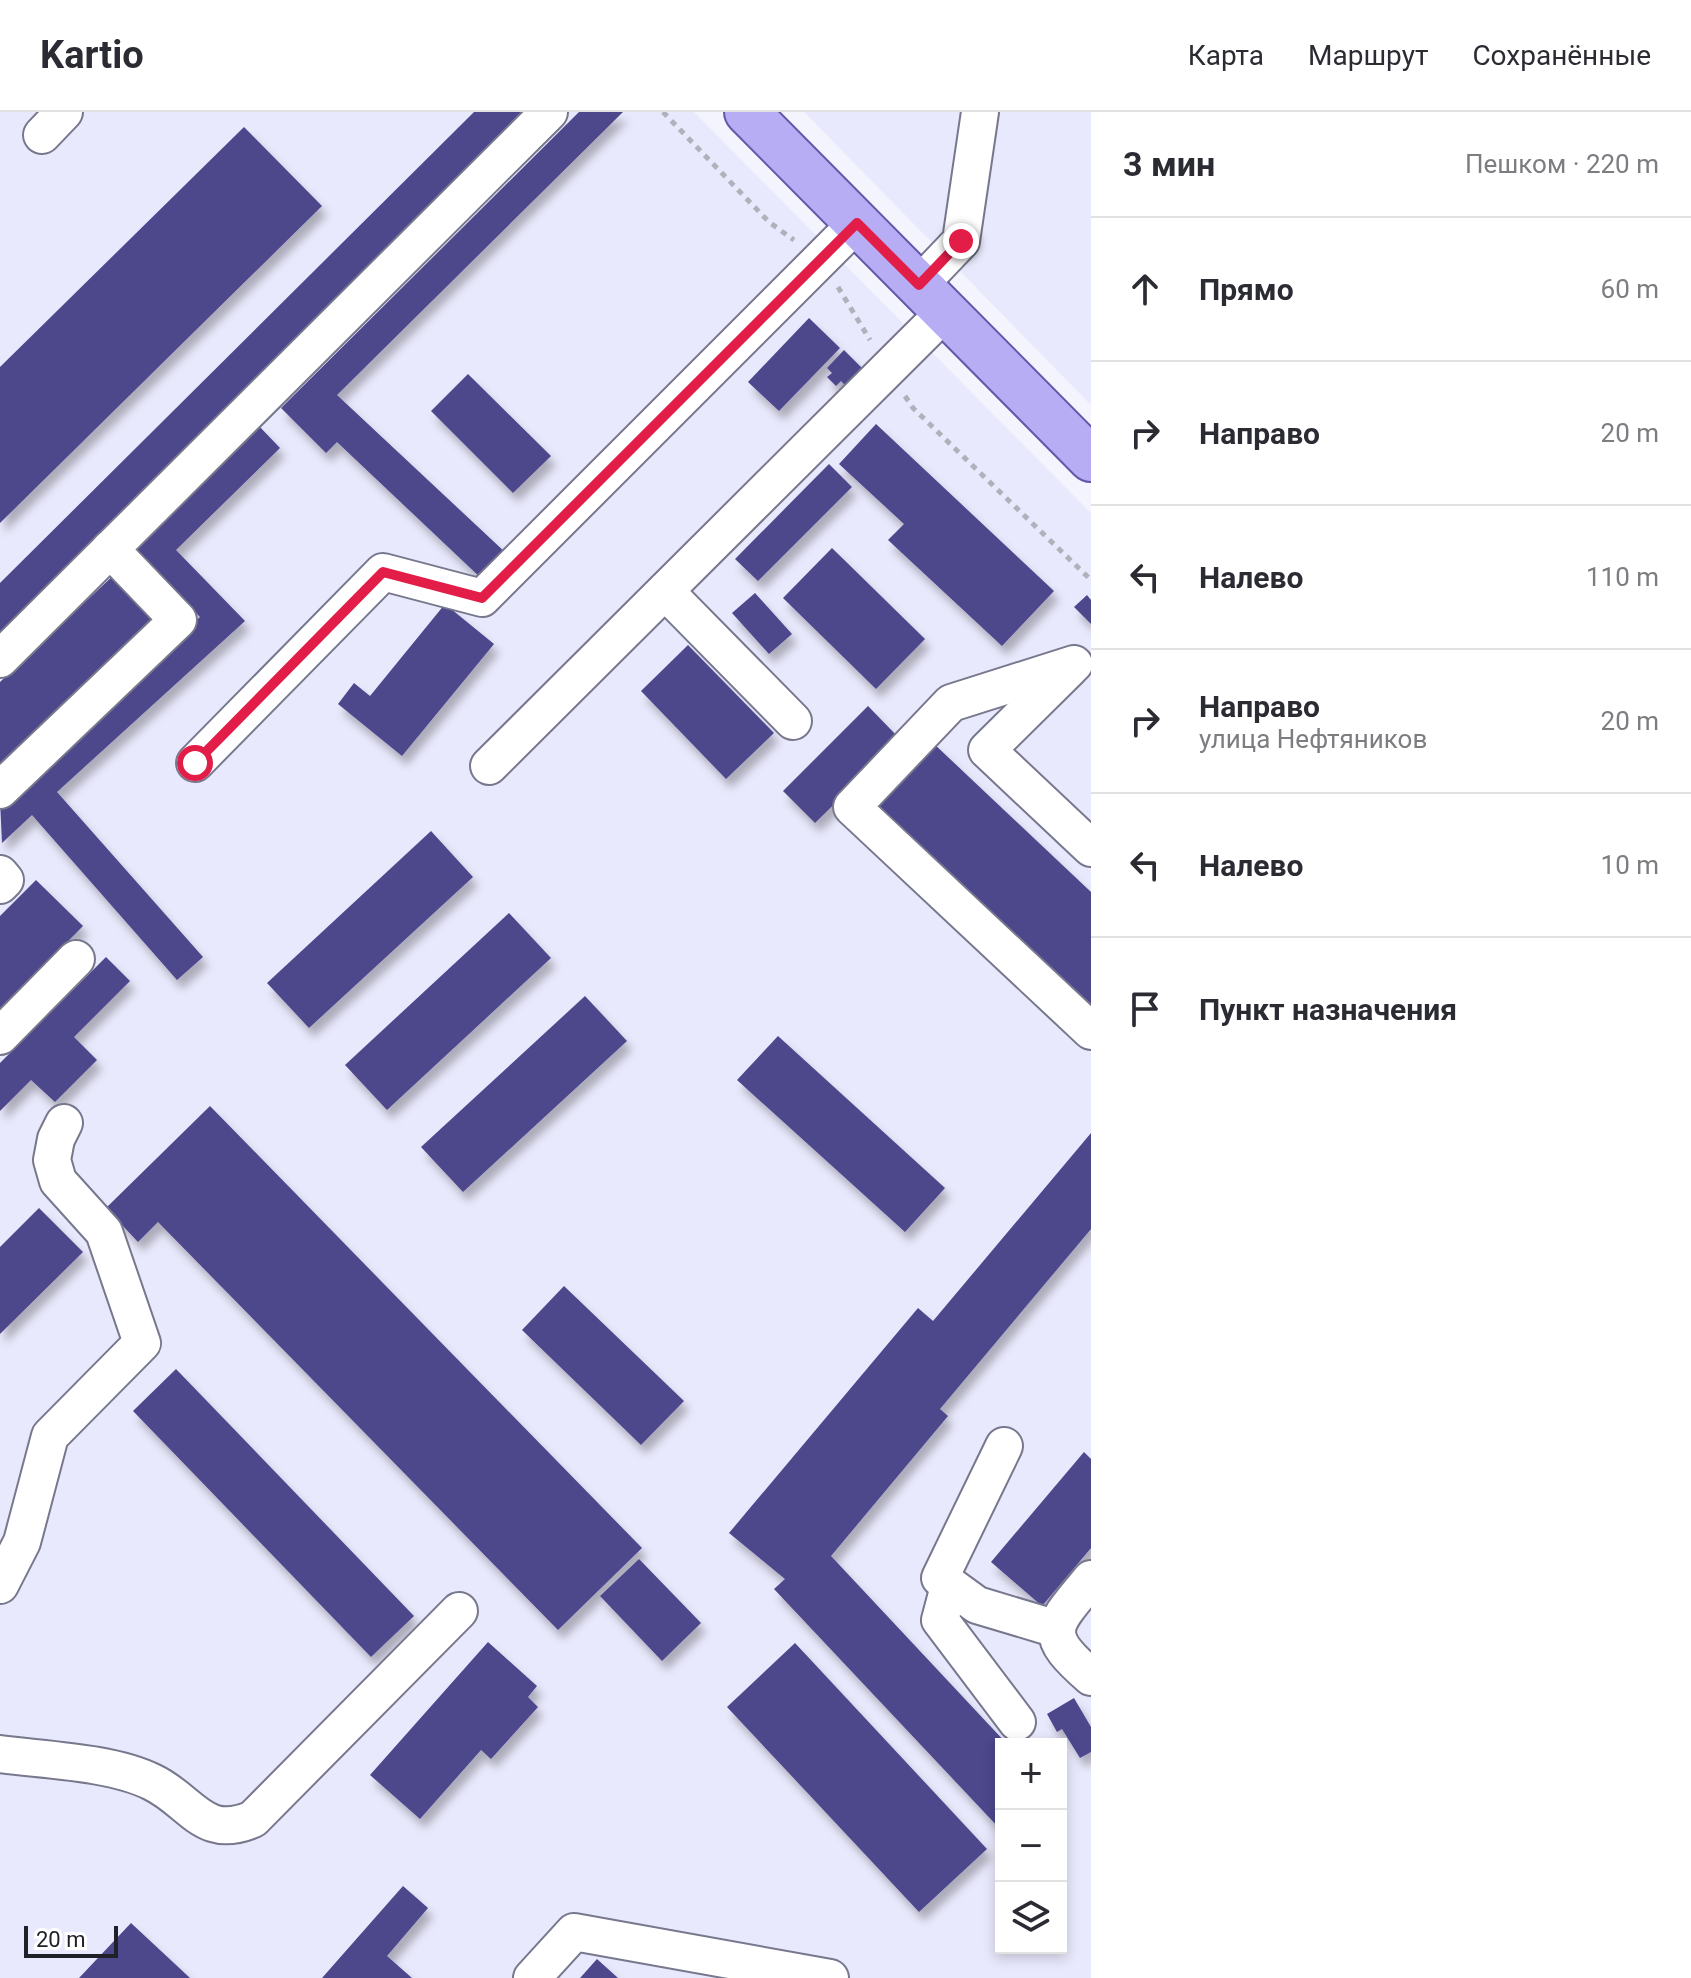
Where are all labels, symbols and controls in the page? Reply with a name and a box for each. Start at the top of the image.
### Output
text: Kartio [40,33,144,77]
text: Карта [1188,39,1264,72]
text: Маршрут [1308,39,1428,72]
text: Сохранённые [1472,39,1651,72]
text: 3 мин [1123,144,1215,184]
text: Пешком · 220 m [1465,149,1659,179]
route end [943,223,979,259]
icon: ahead [1123,267,1167,311]
text: Прямо [1199,272,1294,307]
text: 60 m [1601,274,1659,304]
icon: right [1123,411,1167,455]
text: Направо [1199,416,1320,451]
text: 20 m [1601,418,1659,448]
icon: left [1123,555,1167,599]
text: Налево [1199,560,1303,595]
text: 110 m [1586,562,1659,592]
text: Направо [1199,689,1320,724]
icon: right [1123,699,1167,743]
text: 20 m [1601,706,1659,736]
text: улица Нефтяников [1199,724,1427,754]
route start [177,745,213,781]
icon: left [1123,843,1167,887]
text: Налево [1199,848,1303,883]
text: 10 m [1601,850,1659,880]
icon: arrive [1123,987,1167,1031]
text: Пункт назначения [1199,992,1457,1027]
map controls [995,1738,1067,1954]
button: + [995,1738,1067,1810]
button: − [995,1810,1067,1882]
button: layers [995,1882,1067,1954]
scale bar [24,1922,118,1958]
text: 20 m [36,1927,85,1952]

